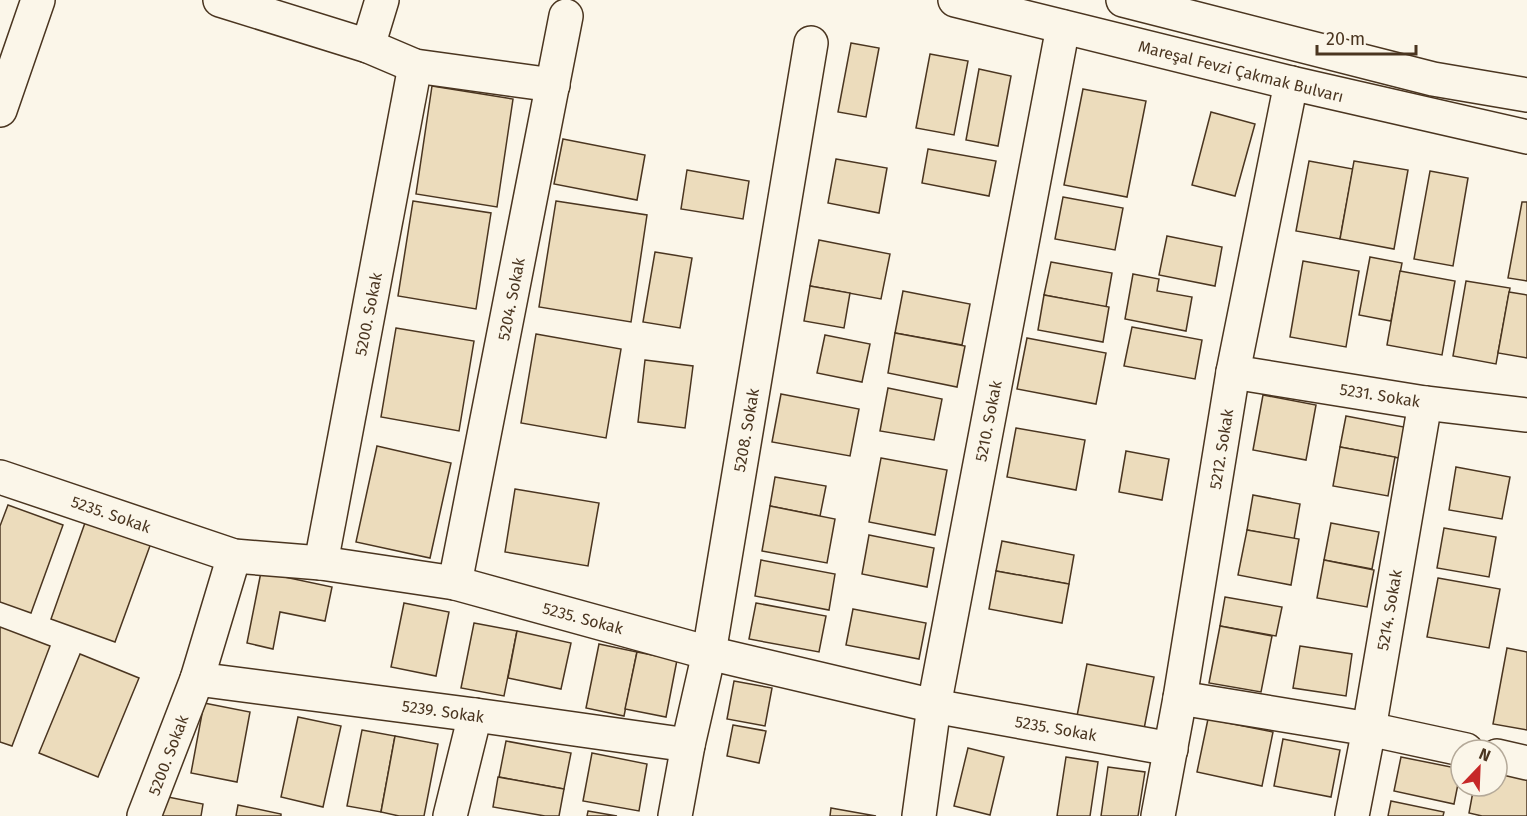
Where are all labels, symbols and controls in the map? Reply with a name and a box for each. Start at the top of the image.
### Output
scale bar [1317,18,1416,56]
text: 20 m [1326,28,1365,50]
street label: Mareşal Fevzi Çakmak Bulvarı [1136,37,1346,107]
street label: 5204. Sokak [494,255,529,342]
street label: 5200. Sokak [351,270,386,357]
street label: 5210. Sokak [971,378,1006,463]
street label: 5231. Sokak [1338,380,1422,411]
street label: 5208. Sokak [730,386,763,473]
street label: 5212. Sokak [1206,407,1237,491]
street label: 5235. Sokak [69,492,154,537]
street label: 5214. Sokak [1373,567,1406,652]
street label: 5235. Sokak [540,599,626,639]
street label: 5239. Sokak [401,696,486,727]
street label: 5200. Sokak [144,712,193,798]
street label: 5235. Sokak [1014,712,1099,745]
north arrow [1449,738,1509,798]
text: N [1476,744,1493,765]

